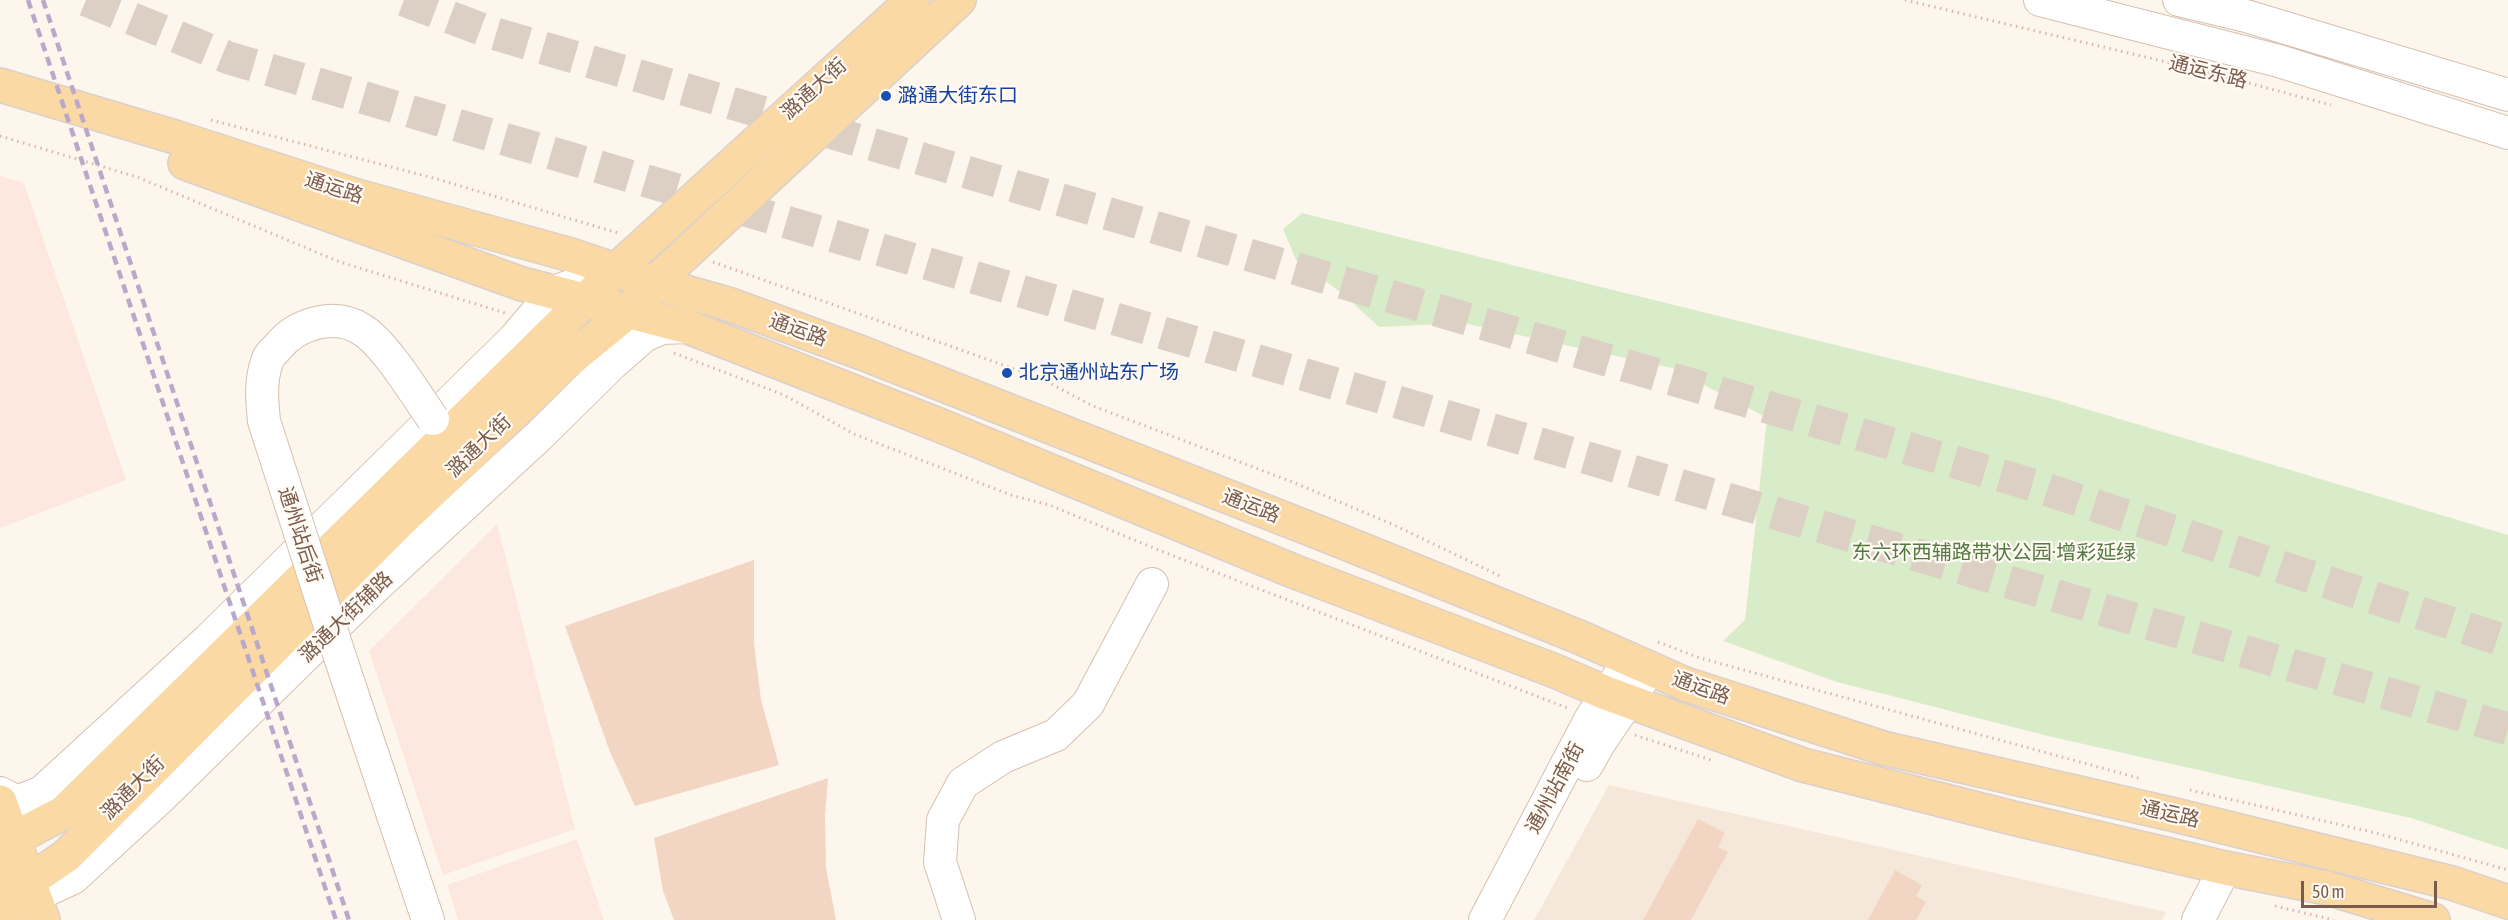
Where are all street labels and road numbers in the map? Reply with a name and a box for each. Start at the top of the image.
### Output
street label: 通运东路 [2166,51,2250,93]
street label: 潞通大街 [776,53,852,125]
street label: 通运路 [302,167,366,209]
street label: 通运路 [766,308,830,352]
street label: 潞通大街 [442,410,516,482]
street label: 通州站后街 [273,484,327,586]
street label: 通运路 [1219,484,1283,528]
street label: 潞通大街辅路 [295,567,397,667]
street label: 通运路 [1669,666,1733,710]
street label: 通州站南街 [1521,738,1589,838]
street label: 潞通大街 [96,751,170,825]
street label: 通运路 [2138,796,2202,832]

